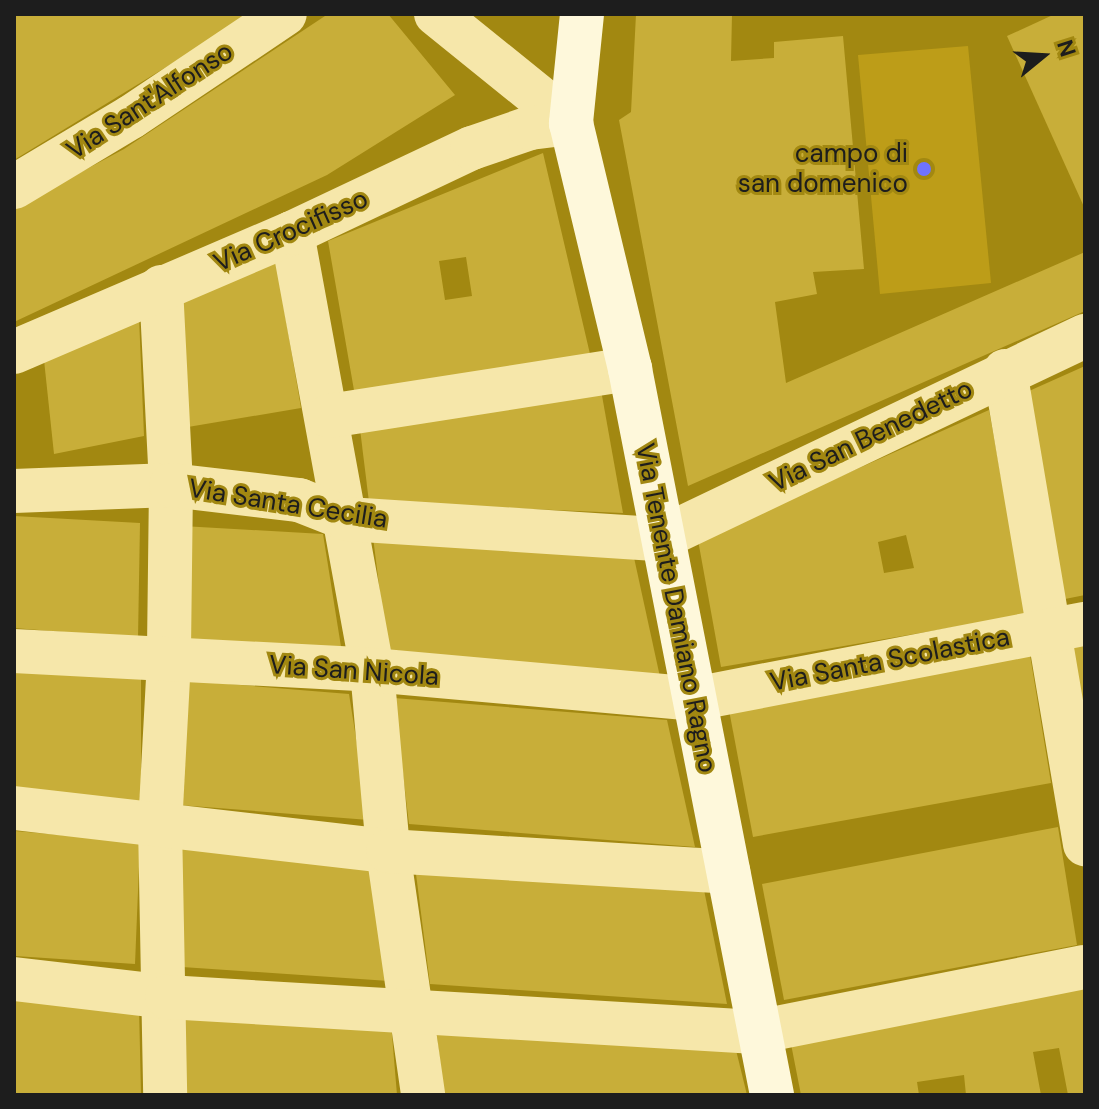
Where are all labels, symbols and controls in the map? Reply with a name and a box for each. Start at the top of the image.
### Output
north arrow [1003,16,1083,96]
street label: Via Sant'Alfonso [61,36,239,166]
text: N [1050,36,1083,61]
place label: campo di san domenico [738,138,908,200]
marker: campo di san domenico [915,160,933,178]
street label: Via Crocifisso [209,183,373,279]
street label: Via San Benedetto [764,373,978,499]
street label: Via Tenente Damiano Ragno [629,441,723,775]
street label: Via Santa Cecilia [186,473,390,535]
street label: Via Santa Scolastica [768,621,1012,699]
street label: Via San Nicola [268,650,440,692]

